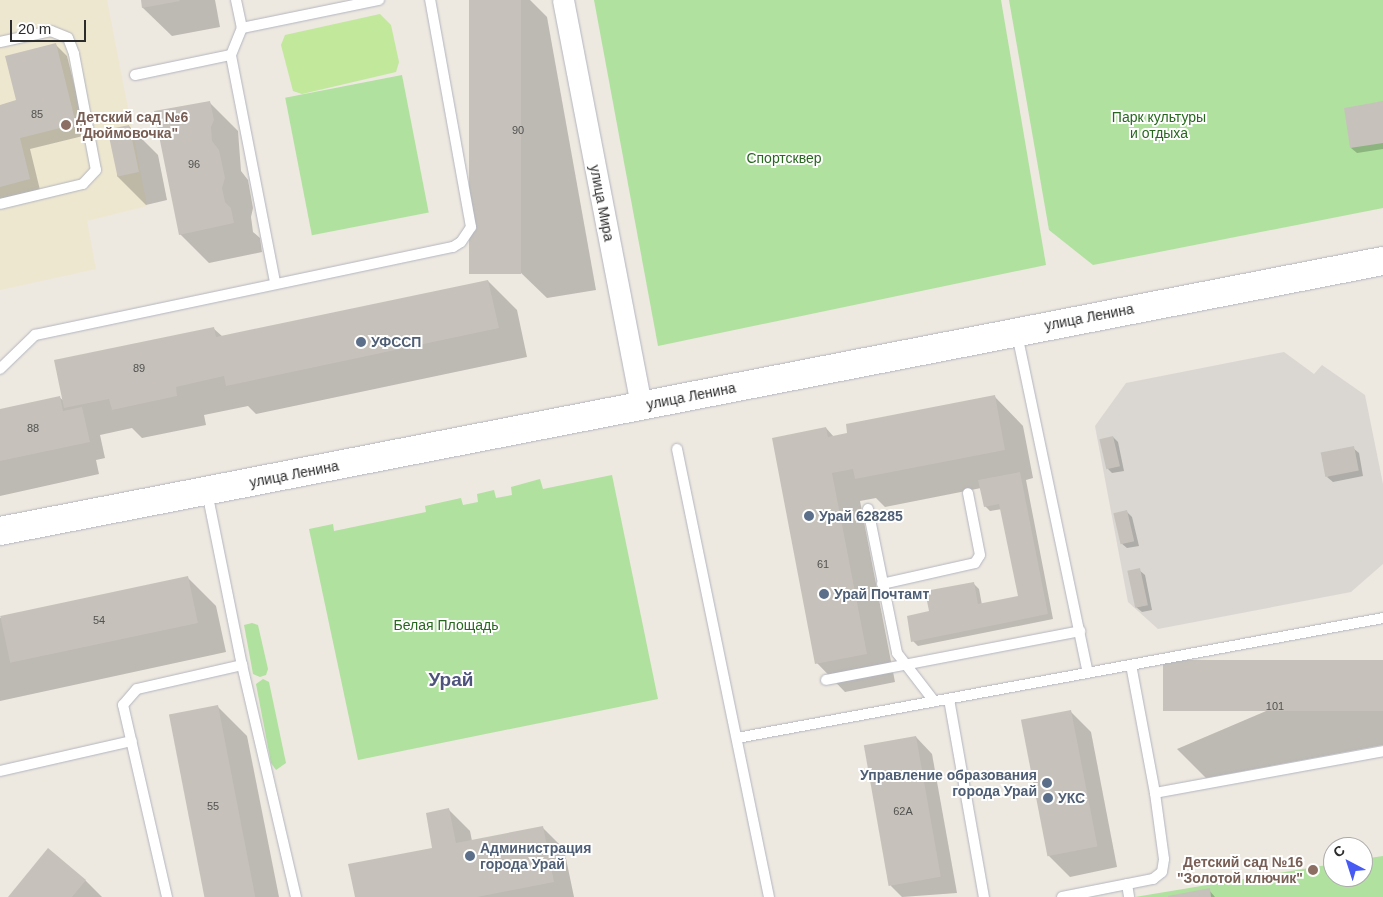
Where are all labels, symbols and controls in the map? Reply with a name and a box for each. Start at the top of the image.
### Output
scale bar [12,10,89,42]
text: 20 m [18,20,51,37]
house number: 85 [31,107,43,121]
place label: Детский сад №6 "Дюймовочка" [76,109,188,142]
park label: Парк культуры и отдыха [1112,109,1206,142]
marker: Детский сад №6 "Дюймовочка" [60,119,72,131]
house number: 90 [512,123,524,137]
park label: Спортсквер [746,150,822,166]
house number: 96 [188,157,200,171]
street label: улица Мира [586,163,618,243]
street label: улица Ленина [1043,300,1135,334]
place label: УФССП [371,334,421,350]
marker: УФССП [355,336,367,348]
house number: 89 [133,361,145,375]
street label: улица Ленина [645,379,737,413]
house number: 88 [27,421,39,435]
street label: улица Ленина [248,457,340,491]
place label: Урай 628285 [819,508,903,524]
marker: Урай 628285 [803,510,815,522]
house number: 61 [817,557,829,571]
place label: Урай Почтамт [834,586,929,602]
marker: Урай Почтамт [818,588,830,600]
house number: 54 [93,613,105,627]
park label: Белая Площадь [394,617,498,633]
district label: Урай [429,669,473,691]
house number: 101 [1266,699,1284,713]
place label: Управление образования города Урай [860,767,1037,800]
marker: Управление образования города Урай [1041,777,1053,789]
place label: УКС [1058,790,1085,806]
marker: УКС [1042,792,1054,804]
house number: 55 [207,799,219,813]
house number: 62А [893,804,913,818]
north arrow [1323,837,1373,887]
place label: Администрация города Урай [480,840,591,872]
text: С [1330,842,1348,861]
marker: Администрация города Урай [464,850,476,862]
place label: Детский сад №16 "Золотой ключик" [1177,854,1303,886]
marker: Детский сад №16 "Золотой ключик" [1307,864,1319,876]

